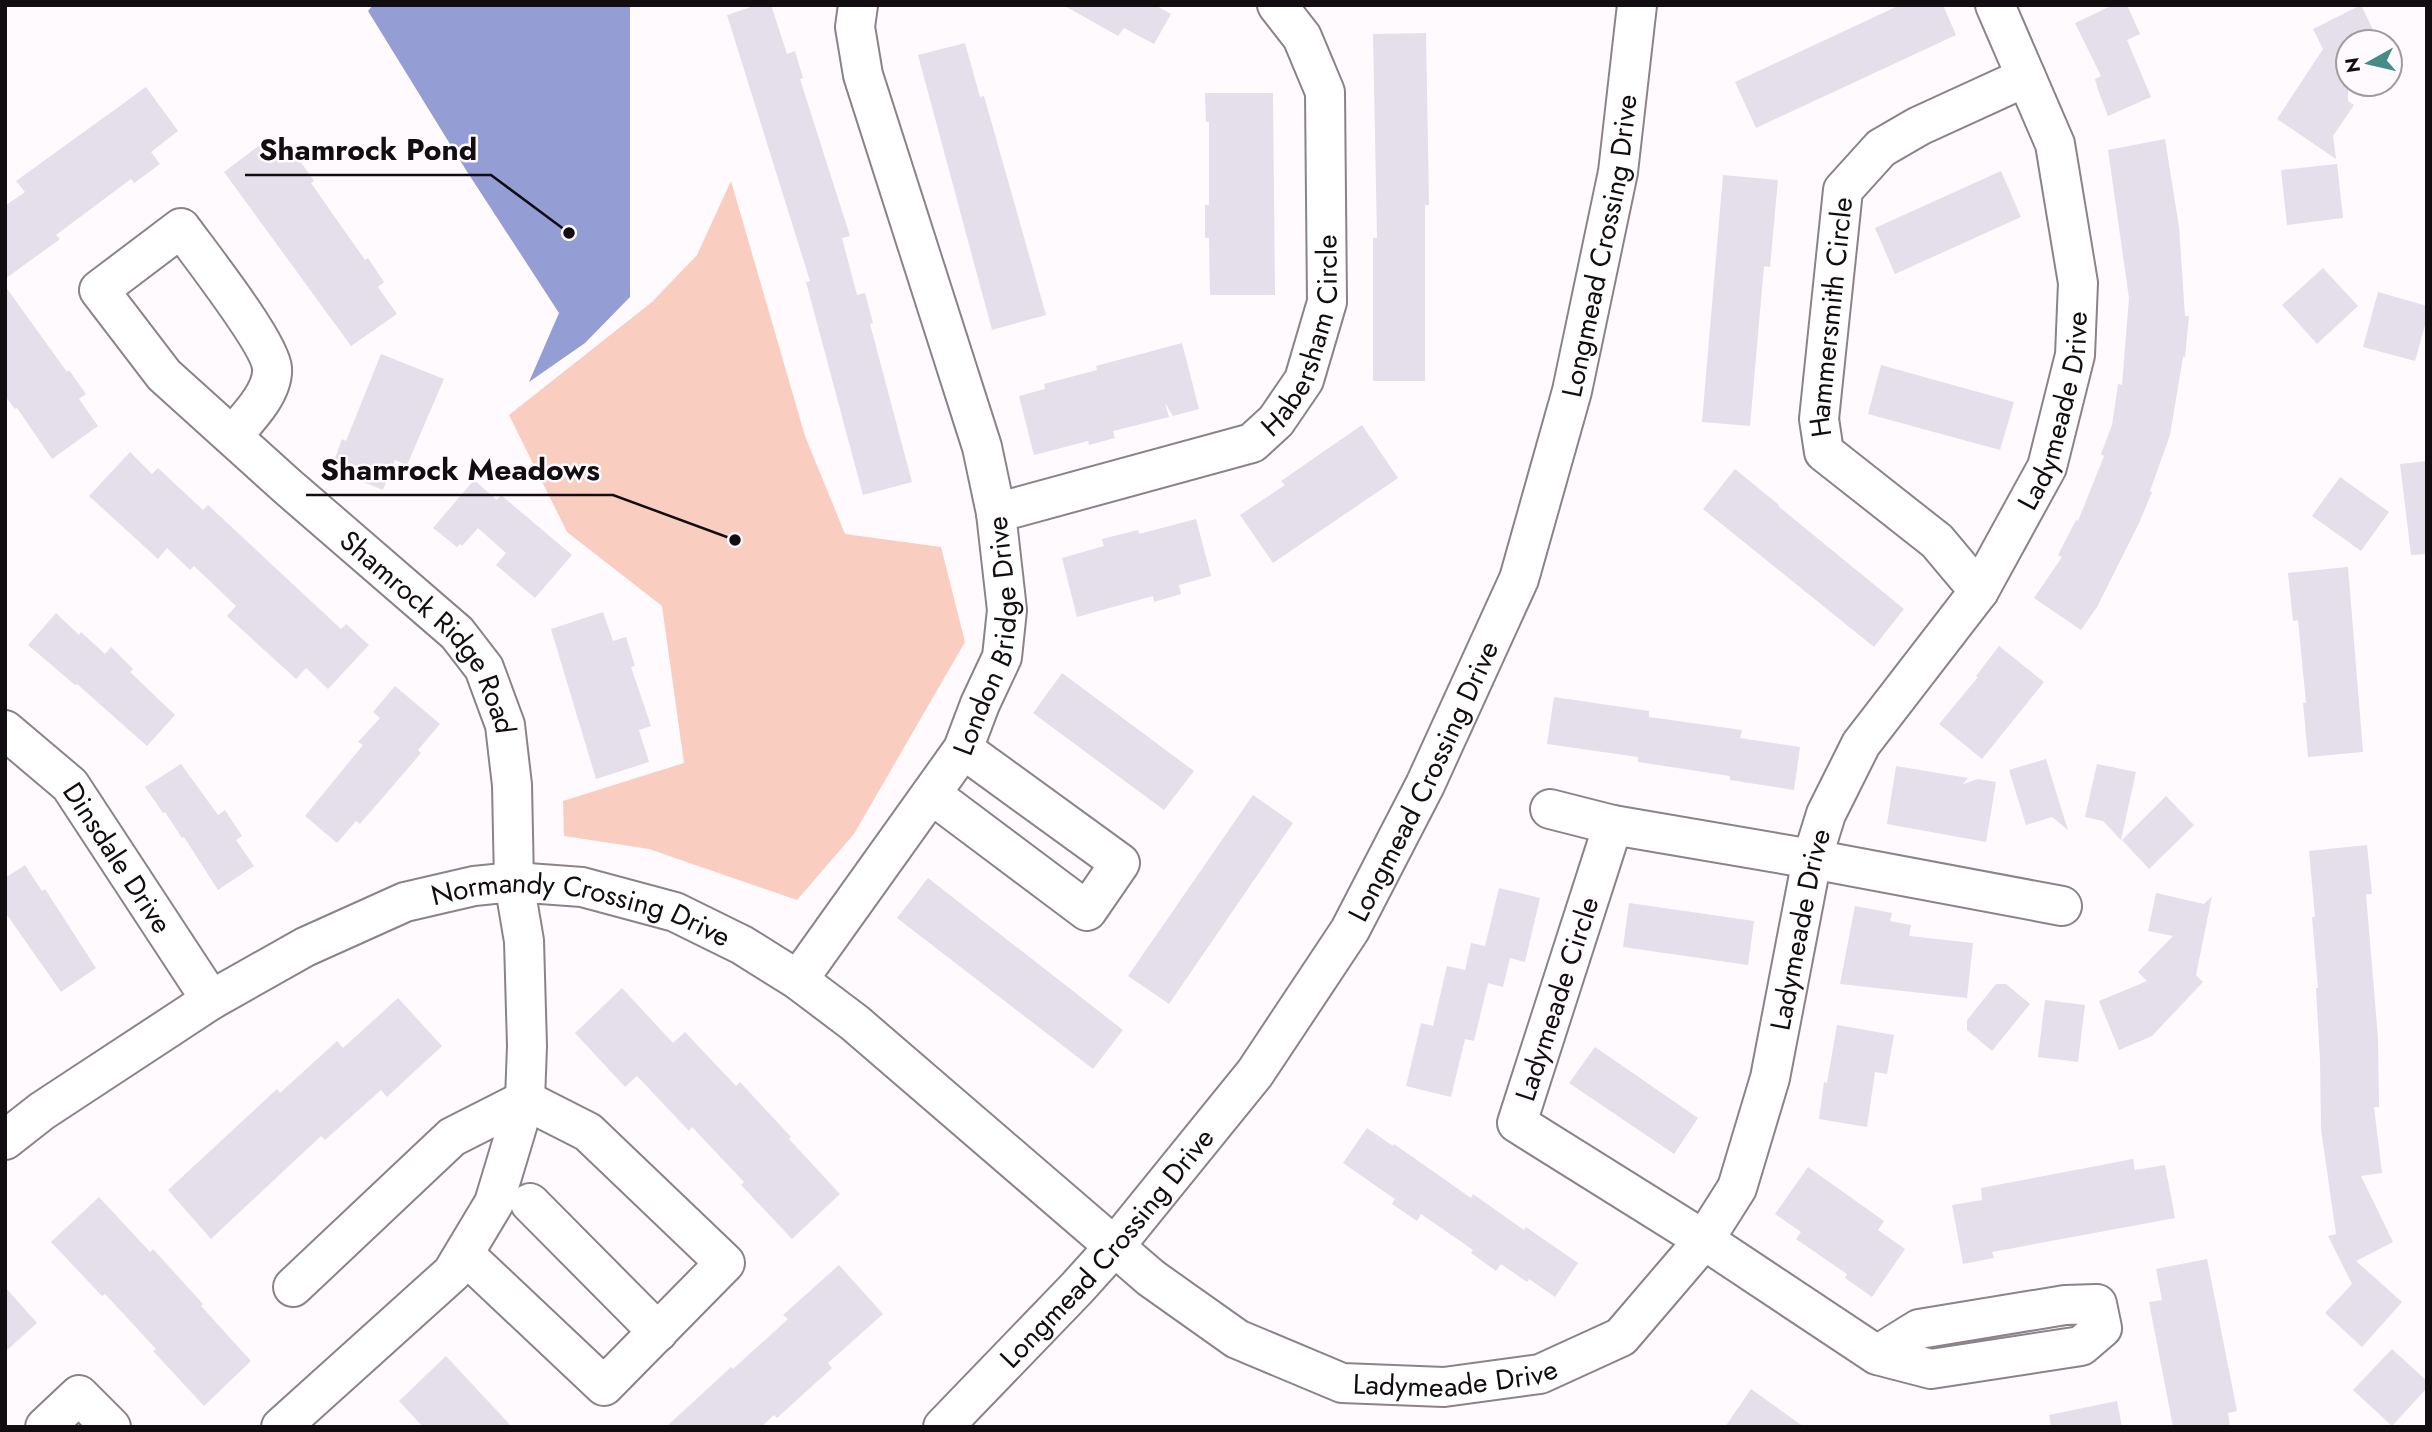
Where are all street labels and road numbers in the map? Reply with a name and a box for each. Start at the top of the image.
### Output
street label: Longmead Crossing Drive [1551,92,1647,401]
street label: Hammersmith Circle [1798,195,1863,440]
street label: Habersham Circle [1251,234,1348,446]
street label: Ladymeade Drive [2007,311,2097,517]
street label: London Bridge Drive [942,514,1028,761]
street label: Shamrock Ridge Road [331,520,526,736]
street label: Longmead Crossing Drive [1337,634,1509,929]
street label: Dinsdale Drive [53,774,182,941]
street label: Ladymeade Drive [1759,823,1841,1034]
street label: Normandy Crossing Drive [427,861,738,957]
street label: Ladymeade Circle [1505,891,1609,1107]
street label: Longmead Crossing Drive [990,1119,1223,1377]
street label: Ladymeade Drive [1352,1348,1564,1407]

